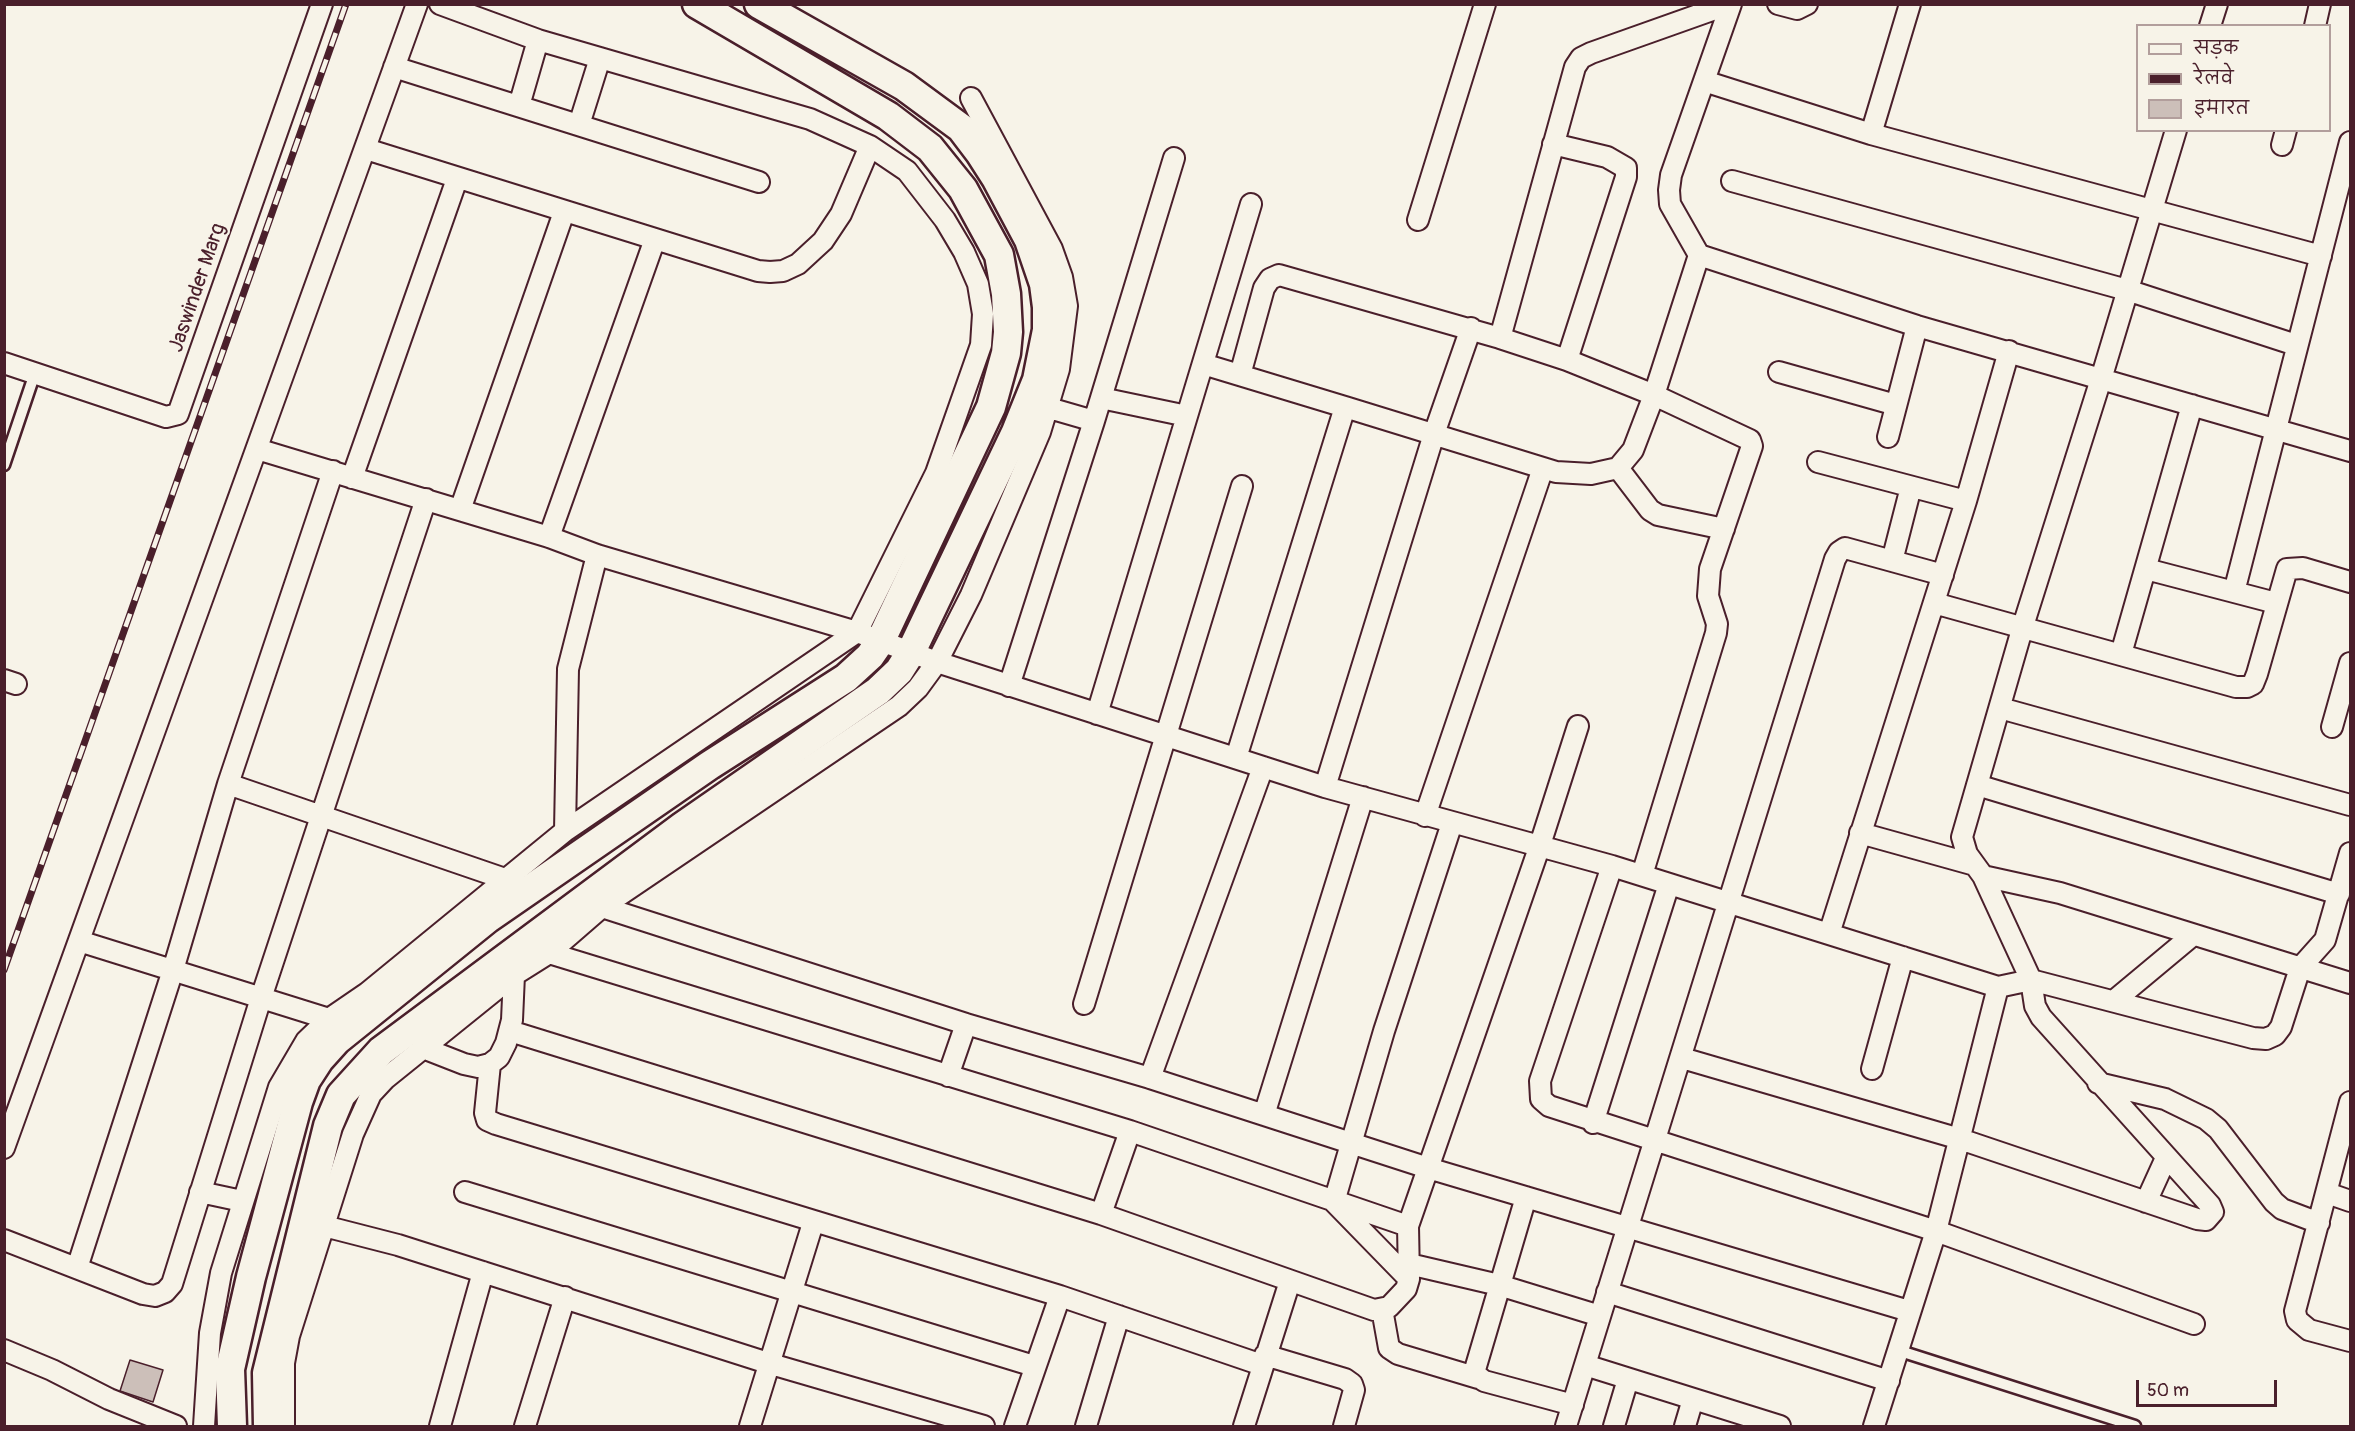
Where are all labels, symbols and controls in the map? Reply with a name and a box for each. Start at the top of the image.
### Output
legend [2136,24,2331,132]
text: सड़क [2194,37,2238,60]
text: रेलवे [2194,67,2234,90]
text: इमारत [2194,97,2249,120]
street label: Jaswinder Marg [164,220,232,356]
scale bar [2139,1368,2280,1406]
text: 50 m [2147,1379,2189,1402]

